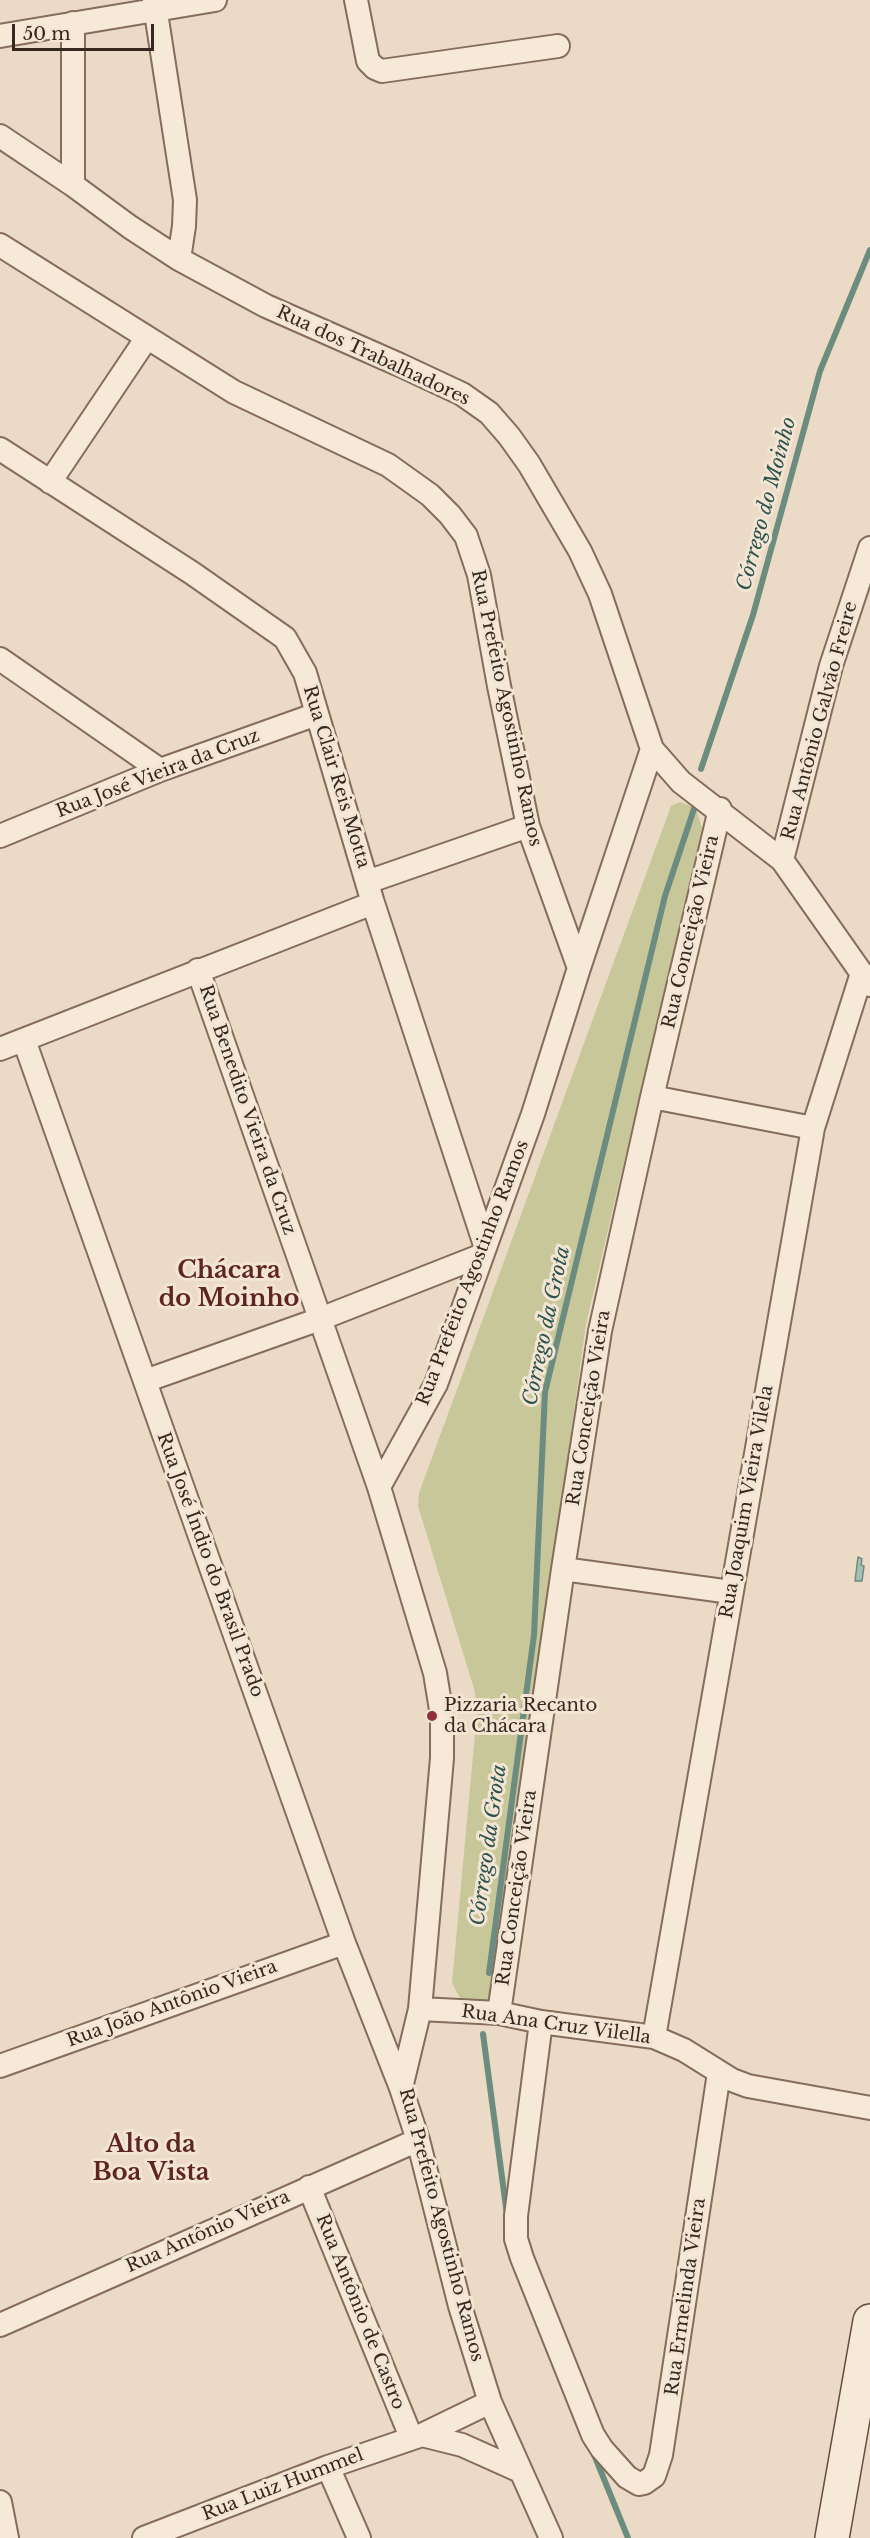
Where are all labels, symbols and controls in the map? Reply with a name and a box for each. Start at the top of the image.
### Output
scale bar [15,12,158,50]
text: 50 m [23,23,71,45]
street label: Rua dos Trabalhadores [273,302,473,410]
water label: Córrego do Moinho [732,415,802,593]
street label: Rua Prefeito Agostinho Ramos [466,568,546,848]
street label: Rua Antônio Galvão Freire [778,599,862,843]
street label: Rua Clair Reis Motta [298,683,374,871]
street label: Rua José Vieira da Cruz [53,725,263,823]
street label: Rua Conceição Vieira [658,833,724,1031]
street label: Rua Benedito Vieira da Cruz [194,982,300,1238]
street label: Rua Prefeito Agostinho Ramos [412,1137,534,1409]
water label: Córrego da Grota [518,1244,576,1408]
district label: Chácara do Moinho [159,1257,299,1313]
street label: Rua Conceição Vieira [563,1309,615,1507]
street label: Rua Joaquim Vieira Vilela [716,1384,778,1620]
street label: Rua José Índio do Brasil Prado [152,1430,268,1700]
place label: Pizzaria Recanto da Chácara [444,1695,597,1738]
marker: Pizzaria Recanto da Chácara [425,1709,439,1723]
water label: Córrego da Grota [466,1763,512,1927]
street label: Rua Conceição Vieira [493,1789,541,1987]
street label: Rua João Antônio Vieira [64,1956,280,2052]
street label: Rua Ana Cruz Vilella [460,2001,652,2049]
street label: Rua Prefeito Agostinho Ramos [394,2086,488,2364]
district label: Alto da Boa Vista [93,2131,209,2187]
street label: Rua Antônio Vieira [123,2186,293,2278]
street label: Rua Ermelinda Vieira [661,2197,711,2397]
street label: Rua Antônio de Castro [311,2211,409,2413]
street label: Rua Luiz Hummel [199,2444,367,2526]

